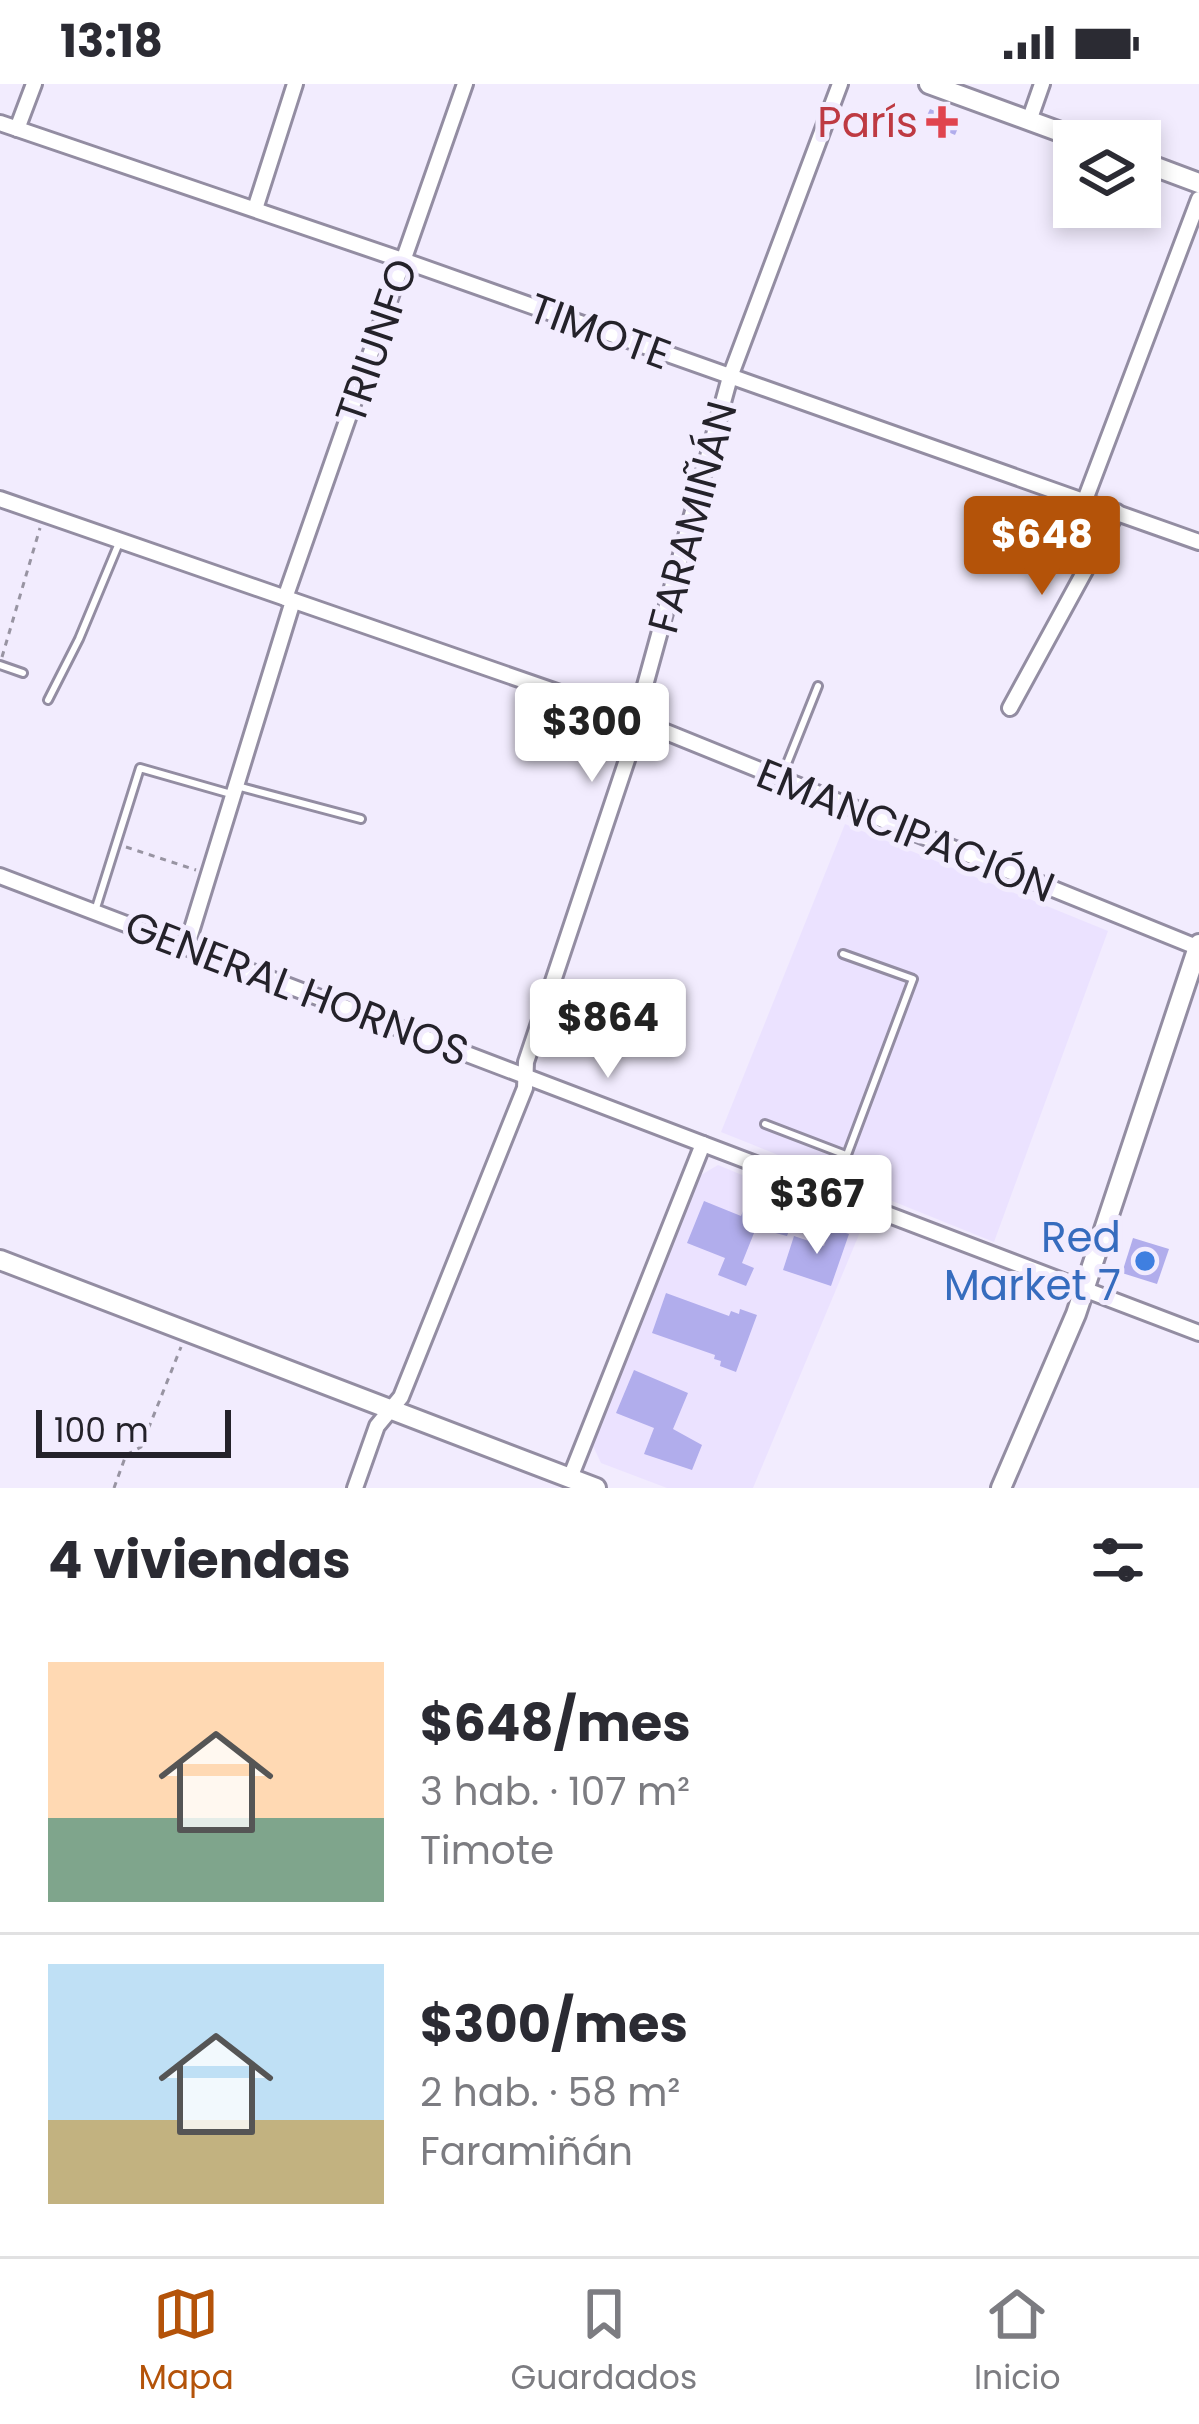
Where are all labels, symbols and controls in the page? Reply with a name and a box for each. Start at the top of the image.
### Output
text: 13:18 [60,10,163,73]
place label: París [817,93,918,152]
marker: París [929,109,955,135]
map controls [1053,120,1161,228]
button: layers [1053,120,1161,228]
street label: TRIUNFO [321,251,432,431]
street label: TIMOTE [521,279,679,384]
street label: FARAMIÑÁN [633,395,752,639]
pin: $648 [971,496,1113,598]
text: $648 [991,507,1093,562]
pin: $300 [521,683,663,785]
text: $300 [542,694,642,749]
street label: EMANCIPACIÓN [748,744,1063,917]
street label: GENERAL HORNOS [117,896,477,1081]
pin: $864 [537,979,679,1081]
text: $864 [557,990,659,1045]
pin: $367 [746,1155,888,1257]
text: $367 [770,1166,864,1221]
place label: Red Market 7 [944,1208,1121,1315]
marker: Red Market 7 [1132,1248,1158,1274]
scale bar [36,1404,231,1457]
text: 100 m [54,1407,149,1454]
text: 4 viviendas [48,1524,351,1596]
icon: filters [1085,1527,1151,1593]
text: $648/mes [420,1687,691,1759]
icon: home [144,1710,288,1854]
text: 3 hab. · 107 m² [420,1764,690,1819]
text: Timote [420,1823,554,1878]
text: $300/mes [420,1988,688,2060]
icon: home [144,2012,288,2156]
text: 2 hab. · 58 m² [420,2065,680,2120]
text: Faramiñán [420,2124,633,2179]
tab: Mapa [138,2281,234,2403]
tab: Guardados [511,2281,697,2403]
tab: Inicio [974,2281,1061,2403]

